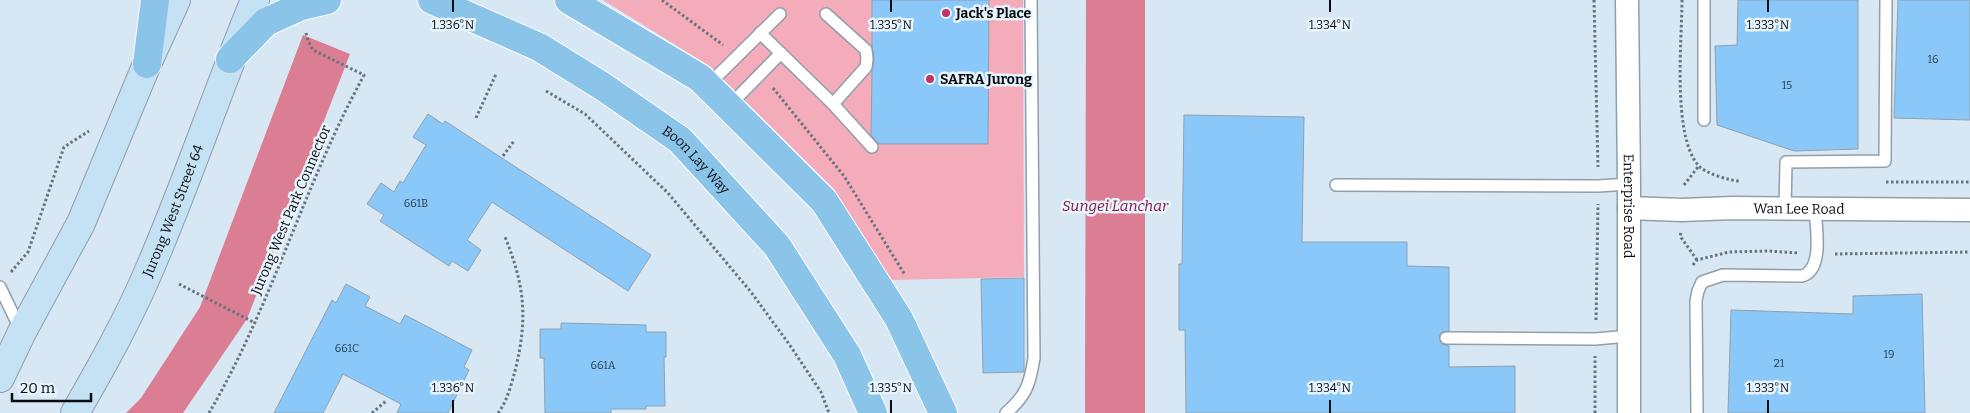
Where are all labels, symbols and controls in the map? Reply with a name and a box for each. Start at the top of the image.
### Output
place label: Jack's Place [955,5,1032,22]
marker: Jack's Place [940,7,952,19]
text: 1.336°N [432,18,475,32]
text: 1.335°N [870,18,912,32]
text: 1.334°N [1309,18,1352,32]
text: 1.333°N [1747,18,1790,32]
house number: 16 [1928,53,1938,66]
place label: SAFRA Jurong [940,71,1032,88]
marker: SAFRA Jurong [924,73,936,85]
house number: 15 [1782,79,1792,92]
street label: Boon Lay Way [659,122,734,198]
street label: Jurong West Park Connector [247,123,334,298]
street label: Jurong West Street 64 [138,142,207,280]
street label: Enterprise Road [1620,154,1638,258]
house number: 661B [404,197,428,210]
water label: Sungei Lanchar [1062,197,1169,215]
street label: Wan Lee Road [1753,200,1845,217]
house number: 661C [335,342,359,355]
house number: 19 [1884,348,1894,361]
house number: 21 [1774,357,1785,370]
house number: 661A [590,359,616,372]
scale bar [12,370,91,402]
text: 20 m [20,379,56,397]
text: 1.336°N [432,381,475,395]
text: 1.335°N [870,381,912,395]
text: 1.334°N [1309,381,1352,395]
text: 1.333°N [1747,381,1790,395]

